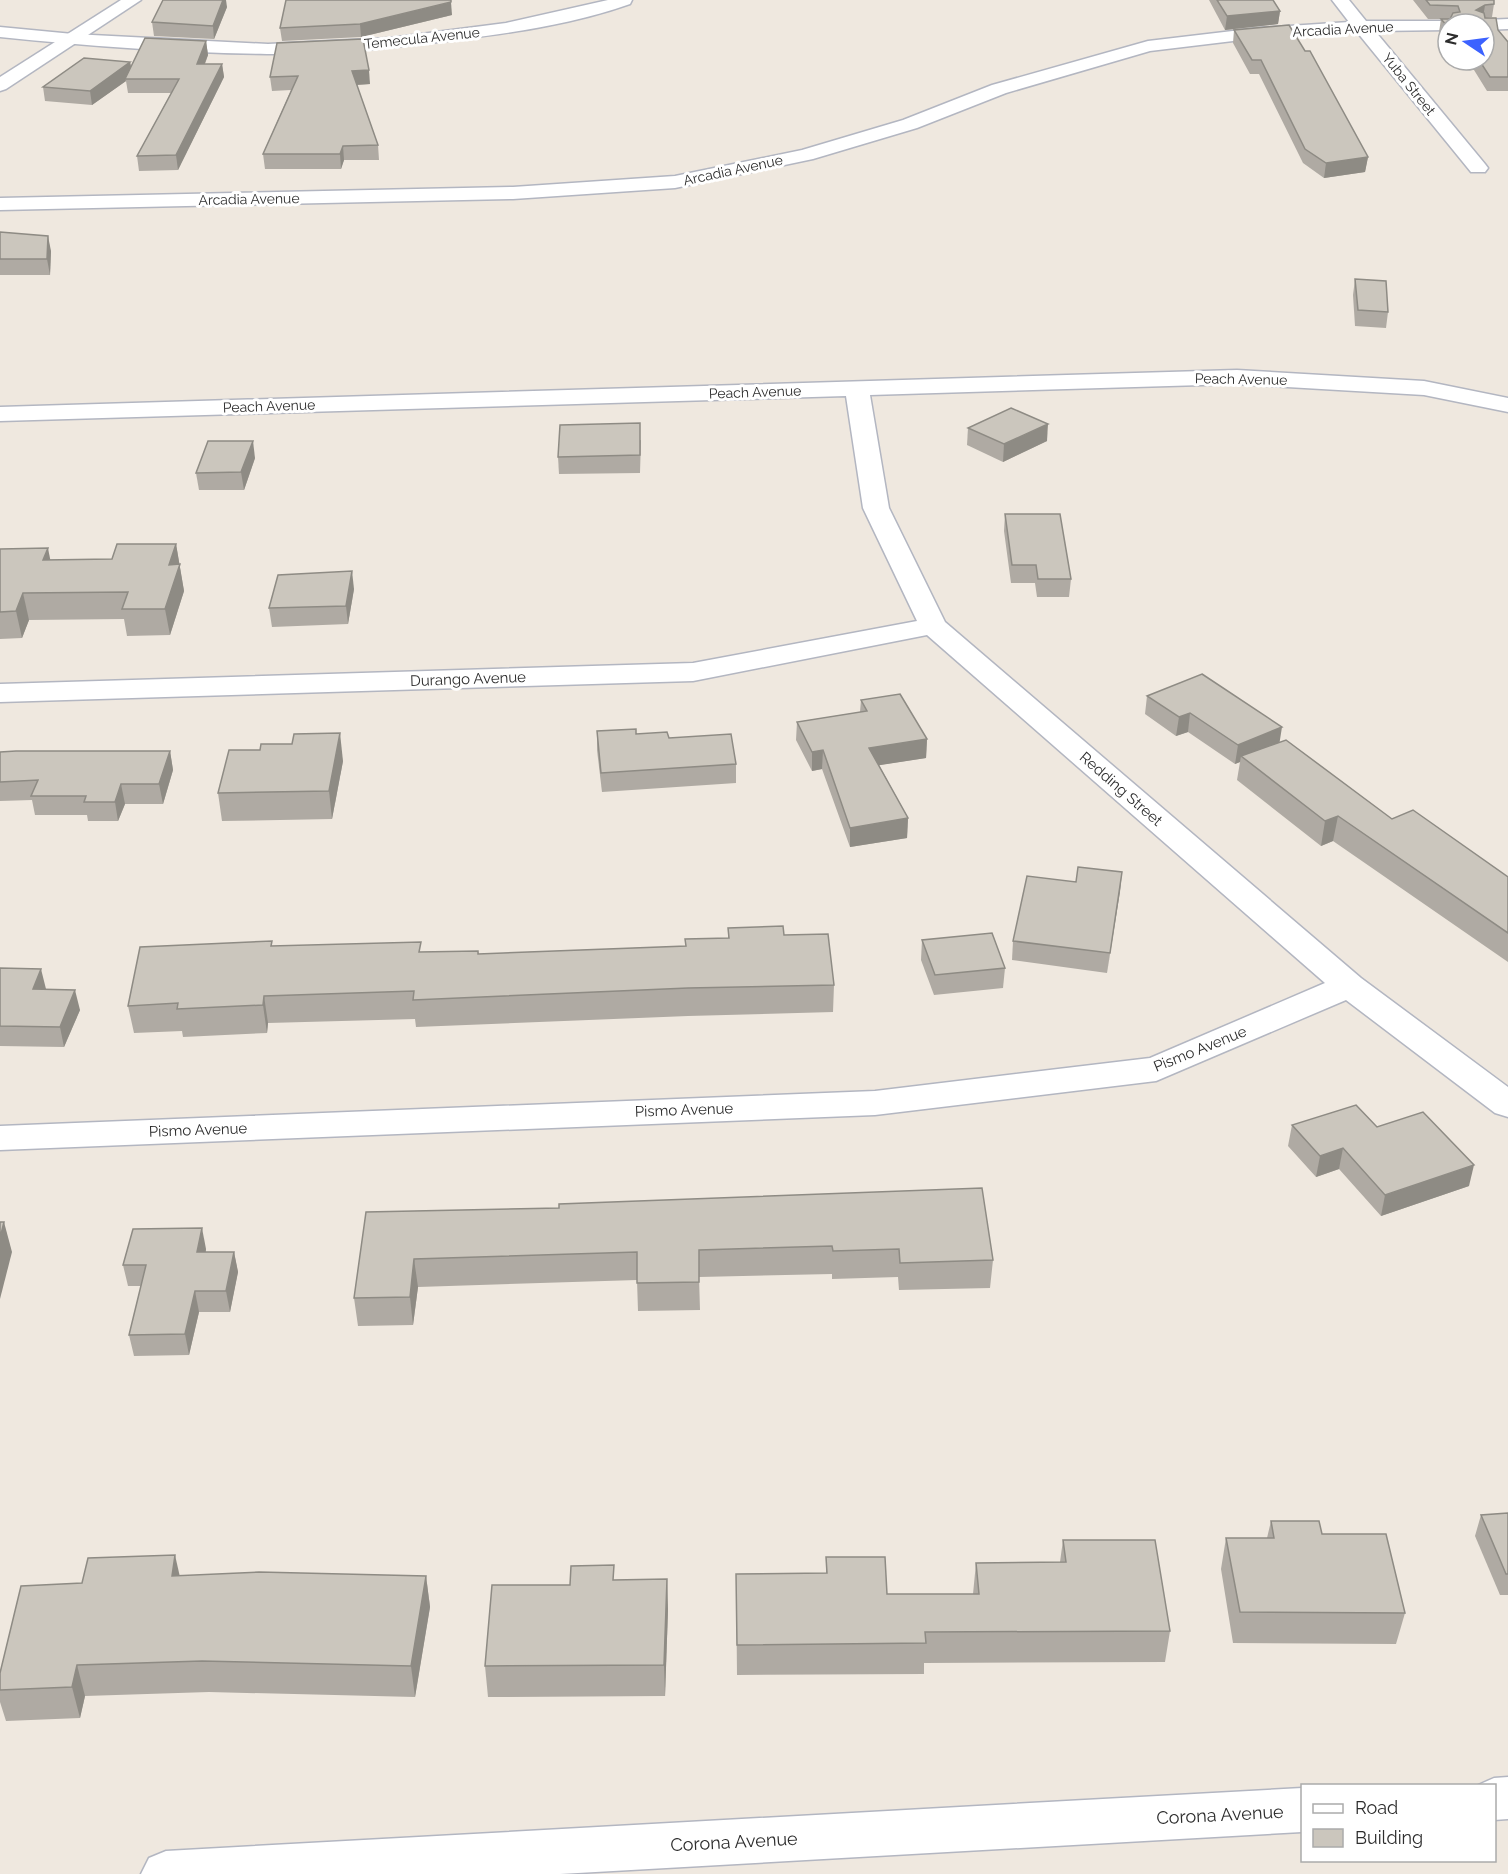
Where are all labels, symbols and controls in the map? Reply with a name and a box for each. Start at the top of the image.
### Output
north arrow [1436,12,1496,72]
street label: Arcadia Avenue [1292,18,1394,40]
street label: Temecula Avenue [363,24,481,52]
text: N [1441,31,1463,47]
street label: Yuba Street [1379,50,1439,119]
street label: Arcadia Avenue [682,152,784,188]
street label: Arcadia Avenue [198,190,300,208]
street label: Peach Avenue [1195,370,1287,388]
street label: Peach Avenue [708,382,802,402]
street label: Peach Avenue [222,396,316,416]
street label: Durango Avenue [410,668,526,690]
street label: Redding Street [1076,748,1166,830]
street label: Pismo Avenue [1151,1022,1249,1076]
street label: Pismo Avenue [634,1099,734,1121]
street label: Pismo Avenue [148,1119,248,1141]
legend [1301,1784,1496,1862]
text: Road [1355,1797,1398,1818]
street label: Corona Avenue [1156,1801,1285,1828]
text: Building [1355,1827,1423,1848]
street label: Corona Avenue [670,1828,799,1855]

